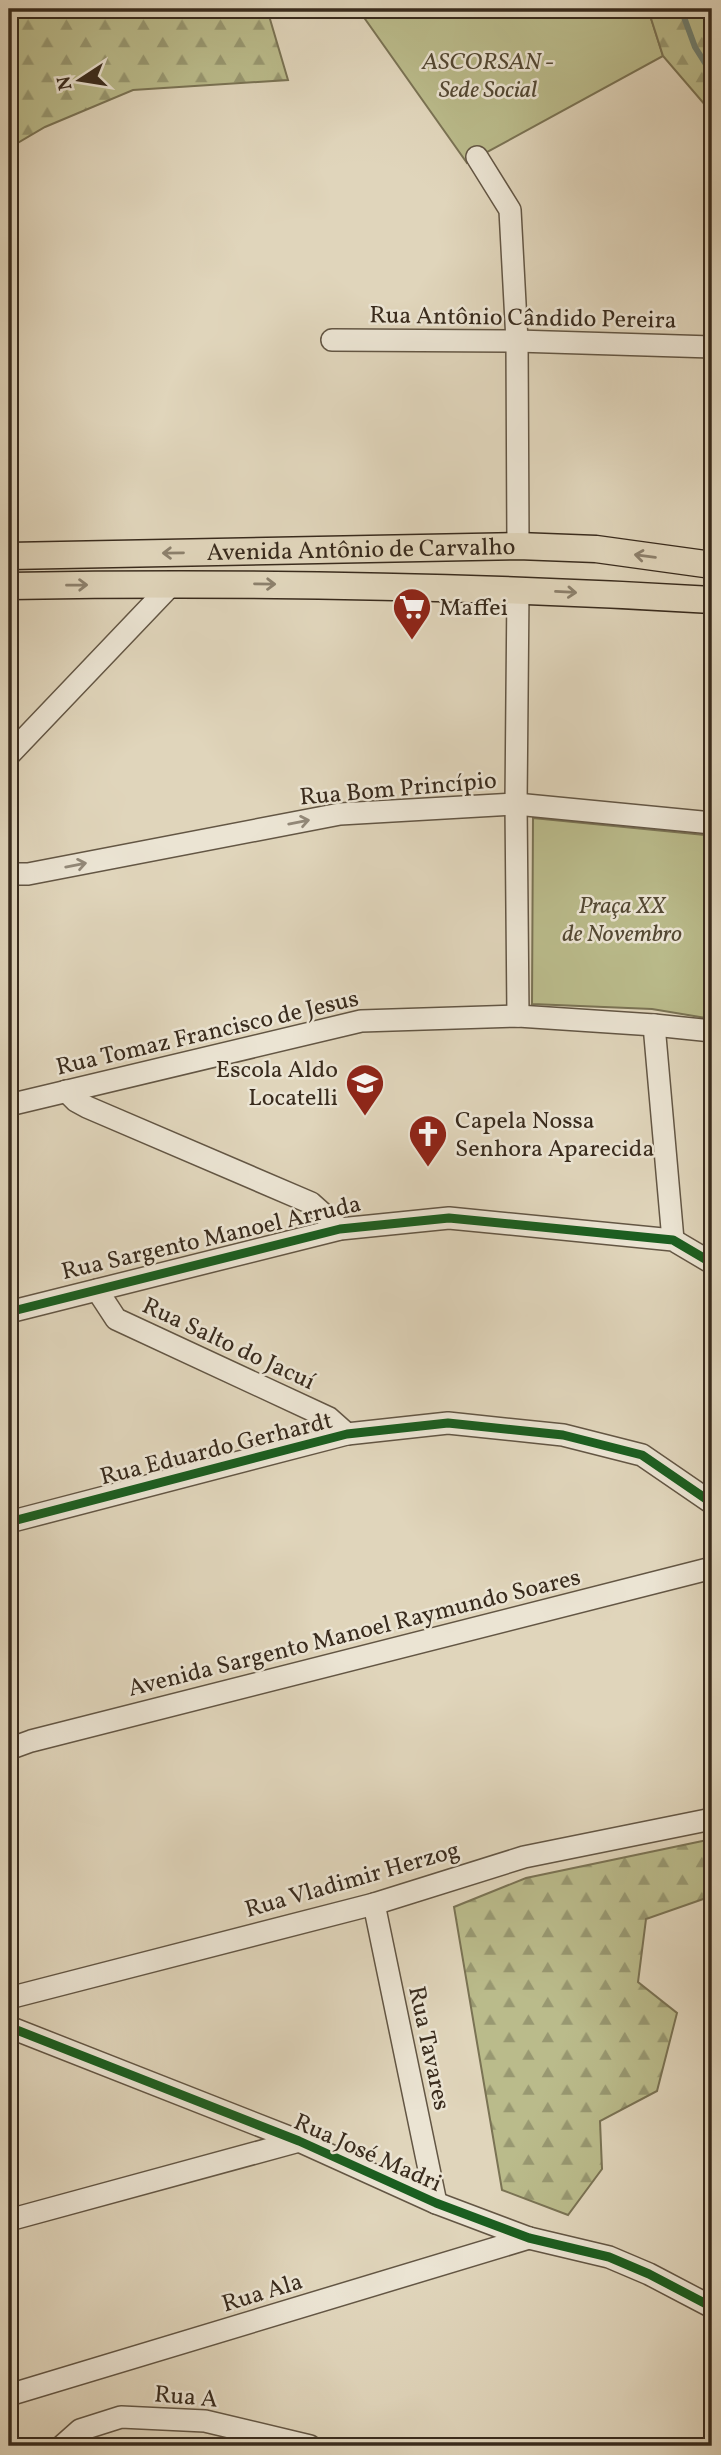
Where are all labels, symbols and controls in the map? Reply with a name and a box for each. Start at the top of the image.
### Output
north arrow [46,46,116,116]
park label: ASCORSAN - Sede Social [421,46,554,108]
text: N [51,73,79,93]
street label: Rua Antônio Cândido Pereira [369,299,677,339]
street label: Avenida Antônio de Carvalho [206,531,516,571]
one-way arrow [161,546,184,559]
one-way arrow [634,549,656,562]
one-way arrow [254,577,277,591]
one-way arrow [65,578,88,591]
one-way arrow [555,585,578,598]
supermarket icon: Maffei [391,586,433,641]
place label: Maffei [439,592,508,626]
street label: Rua Bom Princípio [298,764,498,816]
one-way arrow [287,814,310,828]
one-way arrow [64,858,87,871]
park label: Praça XX de Novembro [562,890,682,952]
street label: Rua Tomaz Francisco de Jesus [53,983,362,1085]
place label: Escola Aldo Locatelli [216,1054,338,1116]
school or university icon: Escola Aldo Locatelli [344,1062,386,1117]
place label: Capela Nossa Senhora Aparecida [455,1105,654,1167]
church icon: Capela Nossa Senhora Aparecida [407,1113,449,1168]
street label: Rua Sargento Manoel Arruda [58,1188,365,1290]
street label: Rua Salto do Jacuí [136,1290,320,1400]
street label: Rua Eduardo Gerhardt [97,1405,336,1495]
street label: Avenida Sargento Manoel Raymundo Soares [125,1561,584,1707]
street label: Rua Vladimir Herzog [241,1834,464,1928]
street label: Rua Tavares [398,1983,458,2114]
street label: Rua José Madri [288,2106,447,2202]
street label: Rua Ala [218,2266,307,2322]
street label: Rua A [153,2378,219,2418]

